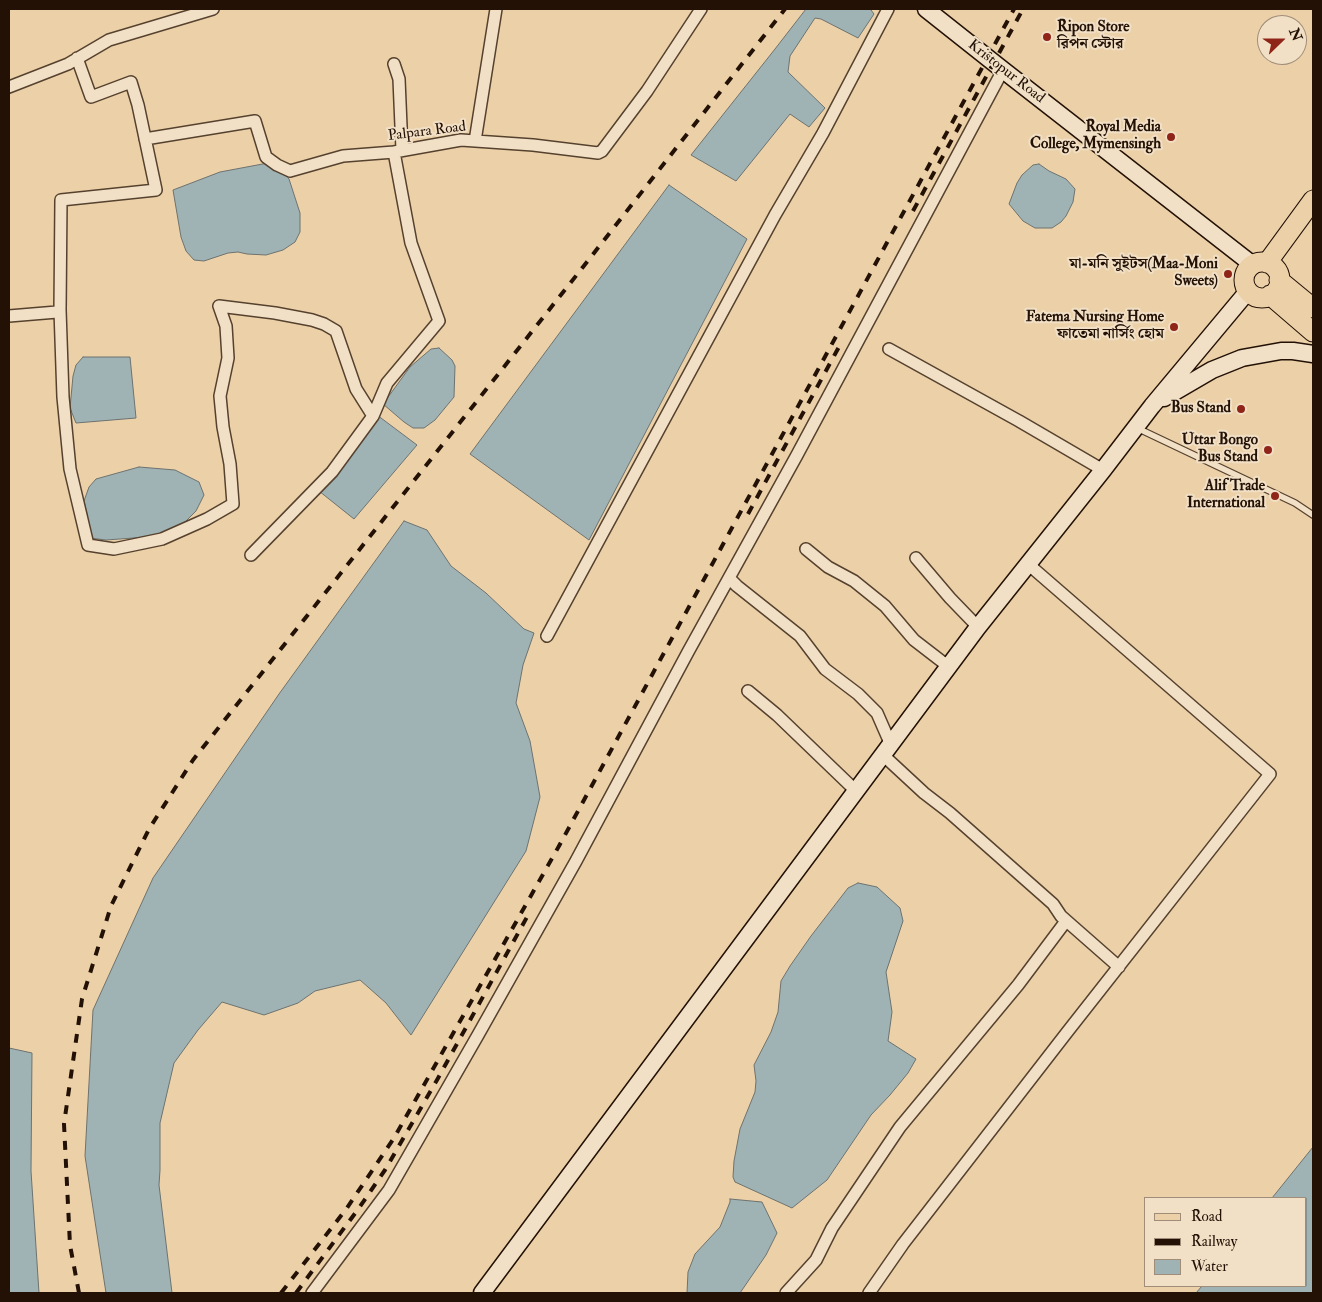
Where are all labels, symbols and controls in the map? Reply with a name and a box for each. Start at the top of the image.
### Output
north arrow [1257,15,1307,65]
place label: Ripon Store রিপন স্টোর [1057,19,1130,54]
text: N [1285,26,1306,44]
marker: Ripon Store রিপন স্টোর [1041,31,1053,43]
street label: Kristopur Road [964,36,1048,108]
street label: Palpara Road [387,118,467,146]
place label: Royal Media College, Mymensingh [1030,119,1161,154]
marker: Royal Media College, Mymensingh [1165,131,1177,143]
place label: মা-মনি সুইটস(Maa-Moni Sweets) [1069,256,1218,291]
marker: মা-মনি সুইটস(Maa-Moni Sweets) [1222,268,1234,280]
place label: Fatema Nursing Home ফাতেমা নার্সিং হোম [1026,309,1164,344]
marker: Fatema Nursing Home ফাতেমা নার্সিং হোম [1168,321,1180,333]
place label: Bus Stand [1171,400,1231,418]
marker: Bus Stand [1235,403,1247,415]
place label: Uttar Bongo Bus Stand [1182,432,1258,467]
marker: Uttar Bongo Bus Stand [1262,444,1274,456]
place label: Alif Trade International [1187,478,1265,513]
marker: Alif Trade International [1269,490,1281,502]
legend [1144,1197,1307,1287]
text: Road [1191,1207,1222,1226]
text: Railway [1191,1232,1237,1251]
text: Water [1191,1257,1228,1276]

